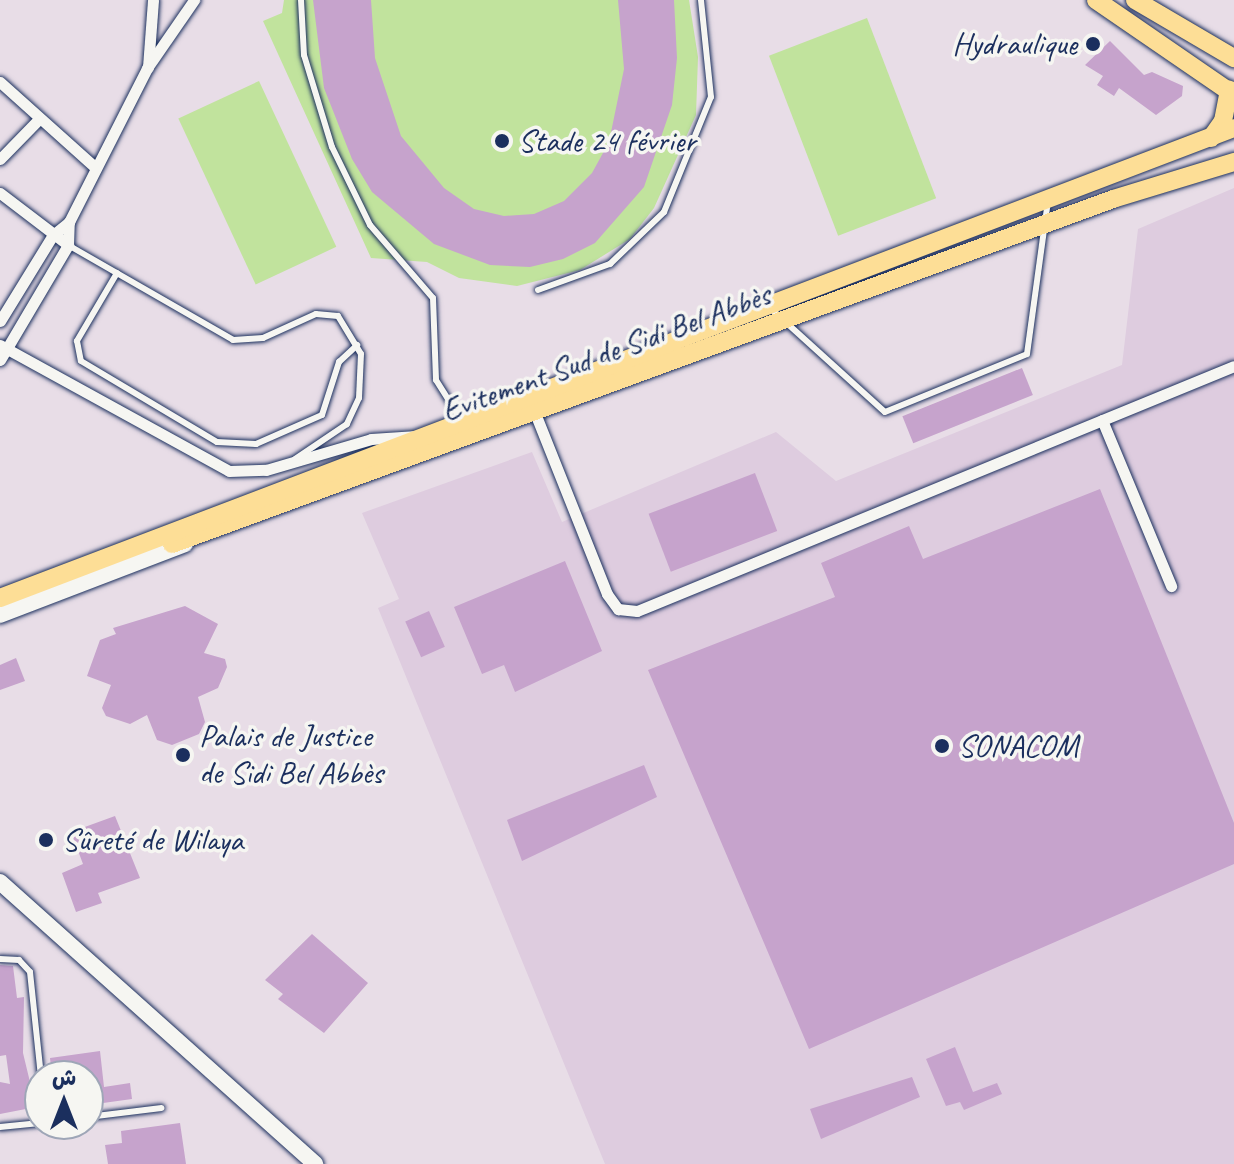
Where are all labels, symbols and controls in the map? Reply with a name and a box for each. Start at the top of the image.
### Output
place label: Hydraulique [952,25,1077,63]
marker: Hydraulique [1084,35,1102,53]
place label: Stade 24 février [518,122,696,160]
marker: Stade 24 février [493,132,511,150]
street label: Evitement Sud de Sidi Bel Abbès [436,276,776,430]
place label: Palais de Justice de Sidi Bel Abbès [199,718,384,793]
place label: SONACOM [958,727,1078,765]
marker: SONACOM [933,737,951,755]
marker: Palais de Justice de Sidi Bel Abbès [174,746,192,764]
place label: Sûreté de Wilaya [62,821,243,859]
marker: Sûreté de Wilaya [37,831,55,849]
north arrow [24,1060,104,1140]
text: ش [52,1064,76,1092]

